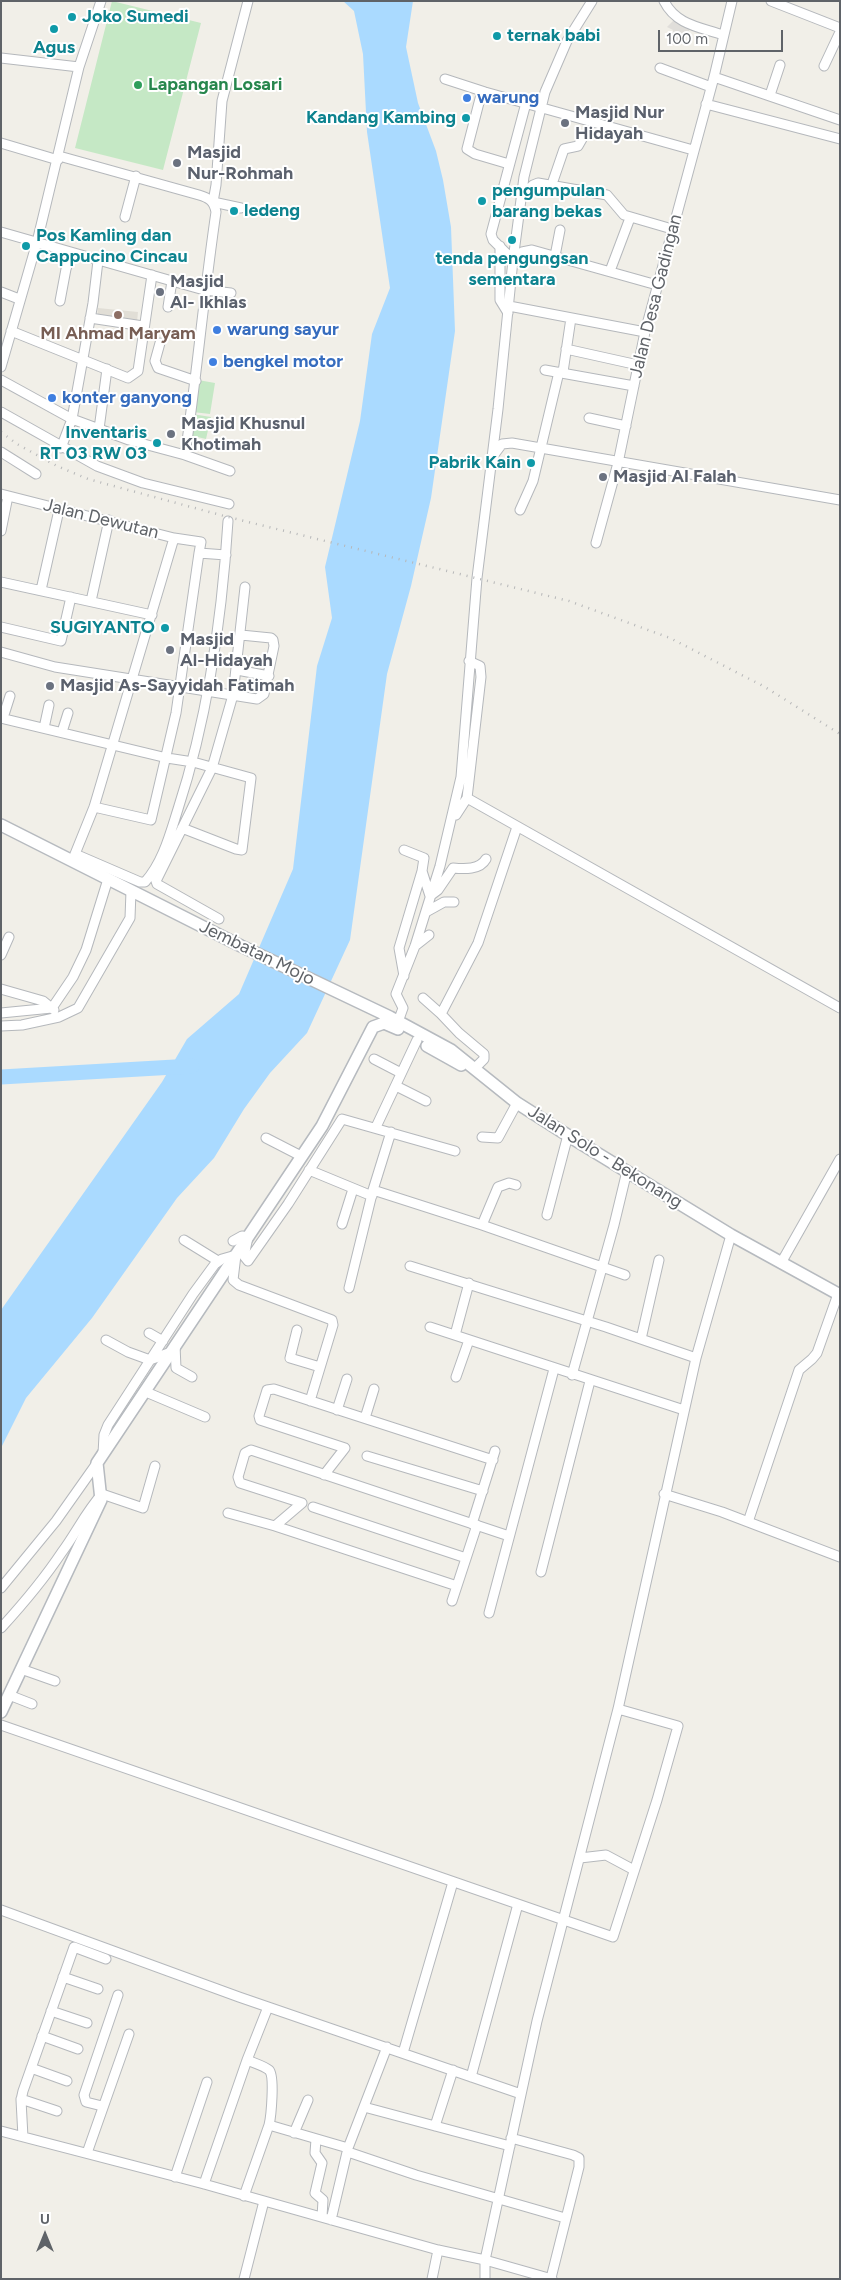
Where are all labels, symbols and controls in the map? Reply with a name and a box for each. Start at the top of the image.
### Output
place label: Joko Sumedi [82,6,189,28]
marker: Joko Sumedi [66,11,78,23]
scale bar [661,20,786,52]
marker: Agus [48,23,60,35]
place label: ternak babi [507,25,600,47]
marker: ternak babi [491,30,503,42]
text: 100 m [666,30,708,48]
place label: Agus [33,37,75,59]
place label: Lapangan Losari [148,74,282,96]
marker: Lapangan Losari [132,79,144,91]
place label: warung [477,87,539,109]
marker: warung [461,92,473,104]
place label: Masjid Nur Hidayah [575,102,664,144]
place label: Kandang Kambing [306,107,456,129]
marker: Kandang Kambing [460,112,472,124]
marker: Masjid Nur Hidayah [559,117,571,129]
place label: Masjid Nur-Rohmah [187,142,293,184]
marker: Masjid Nur-Rohmah [171,157,183,169]
place label: pengumpulan barang bekas [492,180,605,222]
marker: pengumpulan barang bekas [476,195,488,207]
place label: ledeng [244,200,300,222]
marker: ledeng [228,205,240,217]
street label: Jalan Desa Gadingan [625,212,687,380]
place label: Pos Kamling dan Cappucino Cincau [36,225,188,268]
marker: tenda pengungsan sementara [506,234,518,246]
marker: Pos Kamling dan Cappucino Cincau [20,240,32,252]
place label: tenda pengungsan sementara [435,248,589,290]
place label: Masjid Al- Ikhlas [170,271,246,314]
marker: Masjid Al- Ikhlas [154,286,166,298]
marker: MI Ahmad Maryam [112,309,124,321]
place label: warung sayur [227,319,339,341]
place label: MI Ahmad Maryam [40,323,196,345]
marker: warung sayur [211,324,223,336]
place label: bengkel motor [223,351,343,373]
marker: bengkel motor [207,356,219,368]
place label: konter ganyong [62,387,192,409]
marker: konter ganyong [46,392,58,404]
place label: Masjid Khusnul Khotimah [181,413,305,456]
place label: Inventaris RT 03 RW 03 [40,422,147,464]
marker: Masjid Khusnul Khotimah [165,428,177,440]
marker: Inventaris RT 03 RW 03 [151,437,163,449]
place label: Pabrik Kain [429,452,521,474]
marker: Pabrik Kain [525,457,537,469]
place label: Masjid Al Falah [613,466,737,488]
marker: Masjid Al Falah [597,471,609,483]
street label: Jalan Dewutan [41,494,161,544]
place label: SUGIYANTO [50,617,155,639]
marker: SUGIYANTO [159,622,171,634]
place label: Masjid Al-Hidayah [180,629,273,672]
marker: Masjid Al-Hidayah [164,644,176,656]
place label: Masjid As-Sayyidah Fatimah [60,675,294,697]
marker: Masjid As-Sayyidah Fatimah [44,680,56,692]
street label: Jembatan Mojo [196,916,318,990]
street label: Jalan Solo - Bekonang [524,1101,686,1213]
north arrow [20,2210,70,2260]
text: U [40,2211,50,2228]

